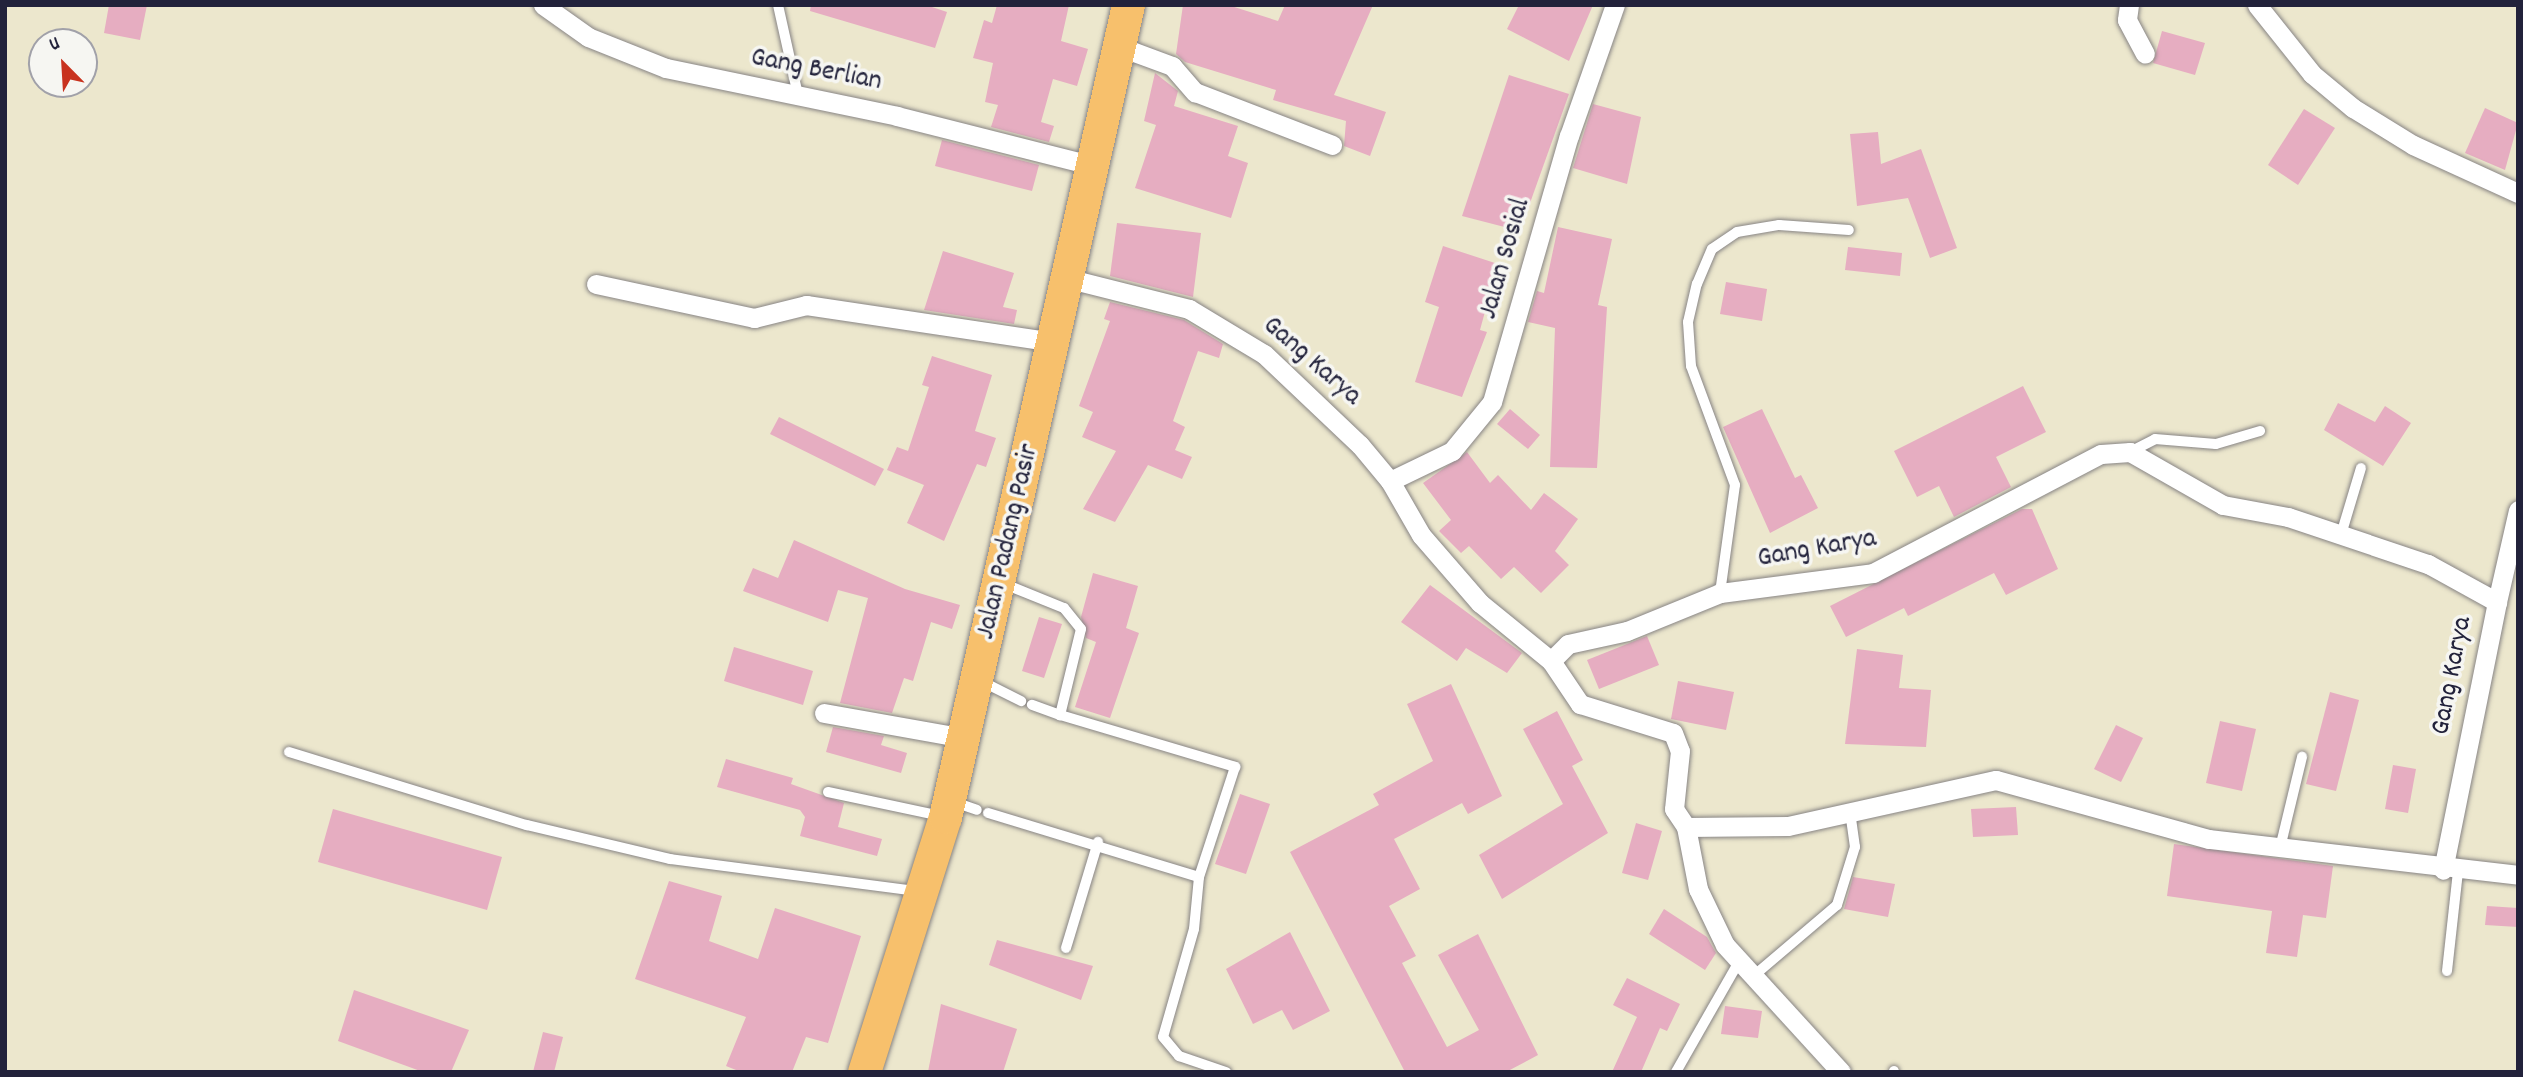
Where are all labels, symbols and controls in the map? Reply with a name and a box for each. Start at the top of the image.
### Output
north arrow [28,28,98,98]
text: U [45,31,65,59]
street label: Gang Berlian [748,42,884,100]
street label: Jalan Sosial [1473,195,1539,323]
street label: Gang Karya [1255,310,1367,414]
street label: Jalan Padang Pasir [970,441,1048,643]
street label: Gang Karya [1755,523,1879,577]
street label: Gang Karya [2425,614,2481,738]

